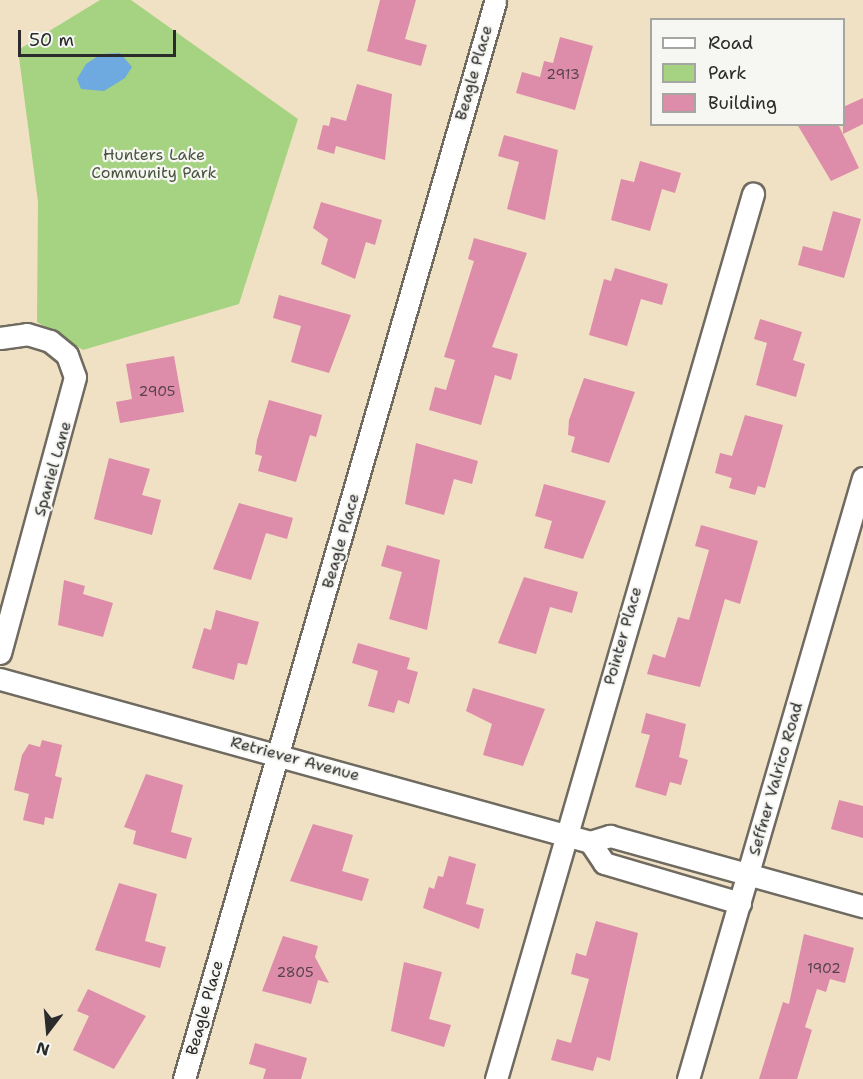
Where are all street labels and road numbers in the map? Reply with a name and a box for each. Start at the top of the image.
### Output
street label: Beagle Place [451,23,497,123]
street label: Spaniel Lane [30,419,76,519]
street label: Beagle Place [318,491,364,591]
street label: Pointer Place [600,585,646,687]
street label: Seffner Valrico Road [745,700,807,858]
street label: Retriever Avenue [228,733,362,785]
street label: Beagle Place [182,958,228,1058]

